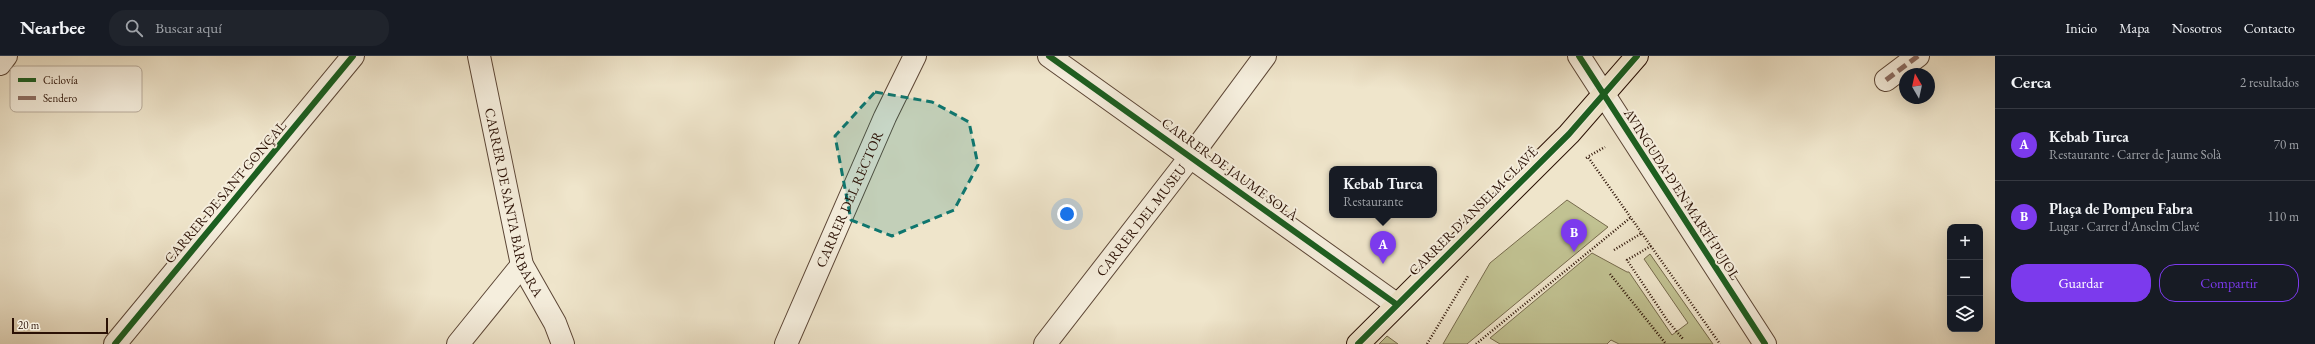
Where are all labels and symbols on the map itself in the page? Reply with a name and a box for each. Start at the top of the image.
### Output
legend [10,66,142,112]
north arrow [1899,68,1935,104]
text: Ciclovía [43,73,78,87]
text: Sendero [43,91,78,105]
street label: AVINGUDA D'EN MARTÍ PUJOL [1619,104,1745,284]
street label: CARRER DE SANTA BÀRBARA [481,106,548,301]
street label: CARRER DE JAUME SOLÀ [1158,113,1302,225]
street label: CARRER DE SANT GONÇAL [160,116,291,267]
street label: CARRER DEL RECTOR [811,127,887,270]
street label: CARRER D'ANSELM CLAVÉ [1405,142,1542,279]
street label: CARRER DEL MUSEU [1092,160,1191,280]
your location [1057,204,1077,224]
pin: B [1561,219,1587,252]
pin: A [1370,231,1396,264]
scale bar [12,316,108,335]

